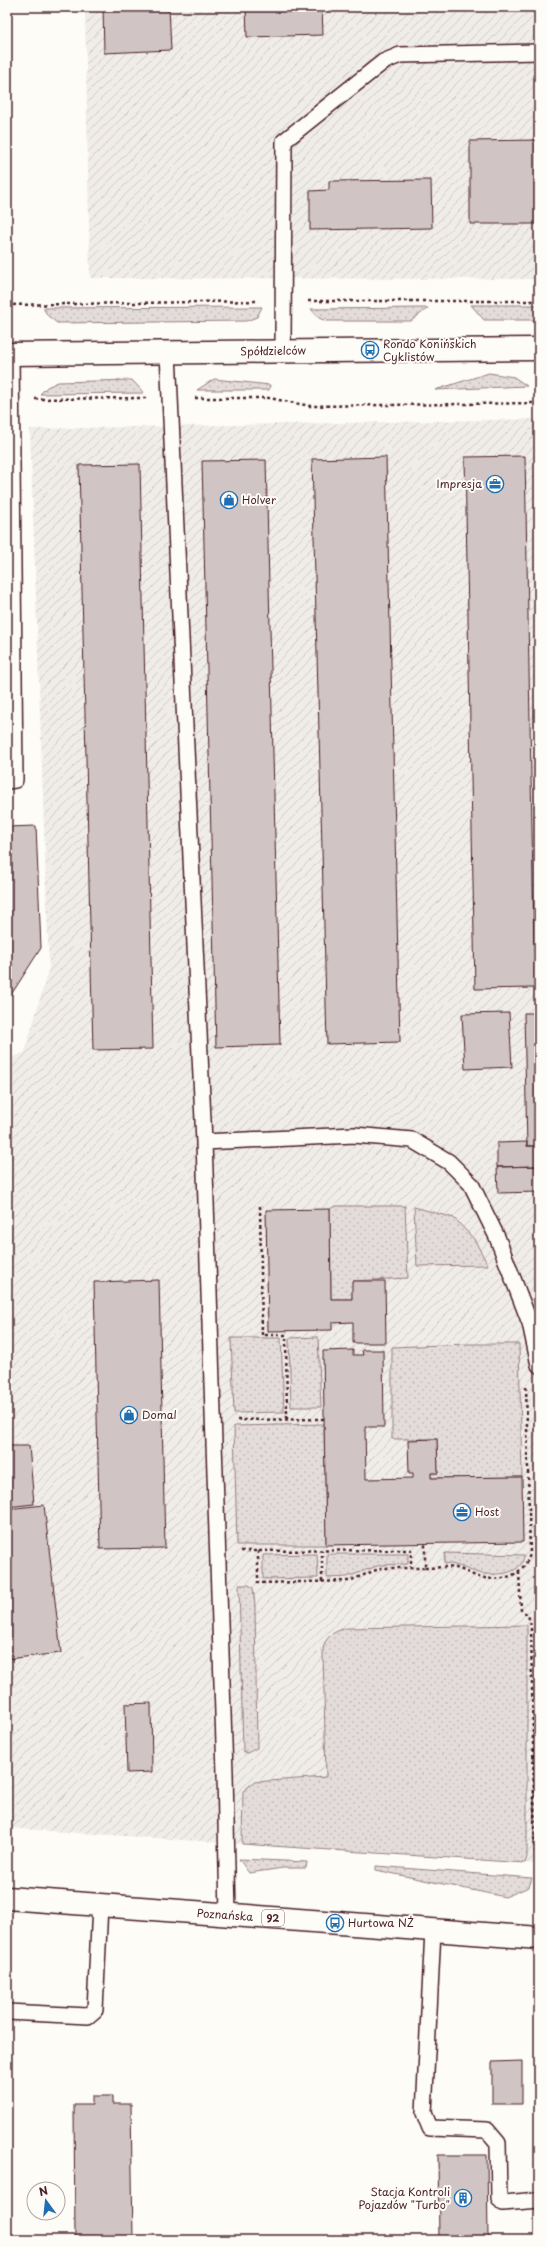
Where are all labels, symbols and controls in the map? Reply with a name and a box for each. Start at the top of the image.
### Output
place label: Rondo Konińskich Cyklistów [383,335,476,365]
bus stop icon: Rondo Konińskich Cyklistów [360,340,380,360]
street label: Spółdzielców [240,341,306,360]
office icon: Impresja [485,474,505,494]
place label: Impresja [437,475,482,492]
shop icon: Holver [219,490,239,510]
place label: Holver [242,491,276,508]
shop icon: Domal [119,1405,139,1425]
place label: Domal [142,1406,177,1423]
office icon: Host [452,1502,472,1522]
place label: Host [475,1503,500,1520]
street label: Poznańska [196,1904,254,1925]
road number: 92 [262,1910,284,1926]
bus stop icon: Hurtowa NŻ [325,1913,345,1933]
place label: Hurtowa NŻ [348,1914,414,1931]
north arrow [26,2181,66,2221]
text: N [37,2181,50,2200]
place label: Stacja Kontroli Pojazdów "Turbo" [358,2183,450,2213]
building icon: Stacja Kontroli Pojazdów "Turbo" [453,2188,473,2208]

